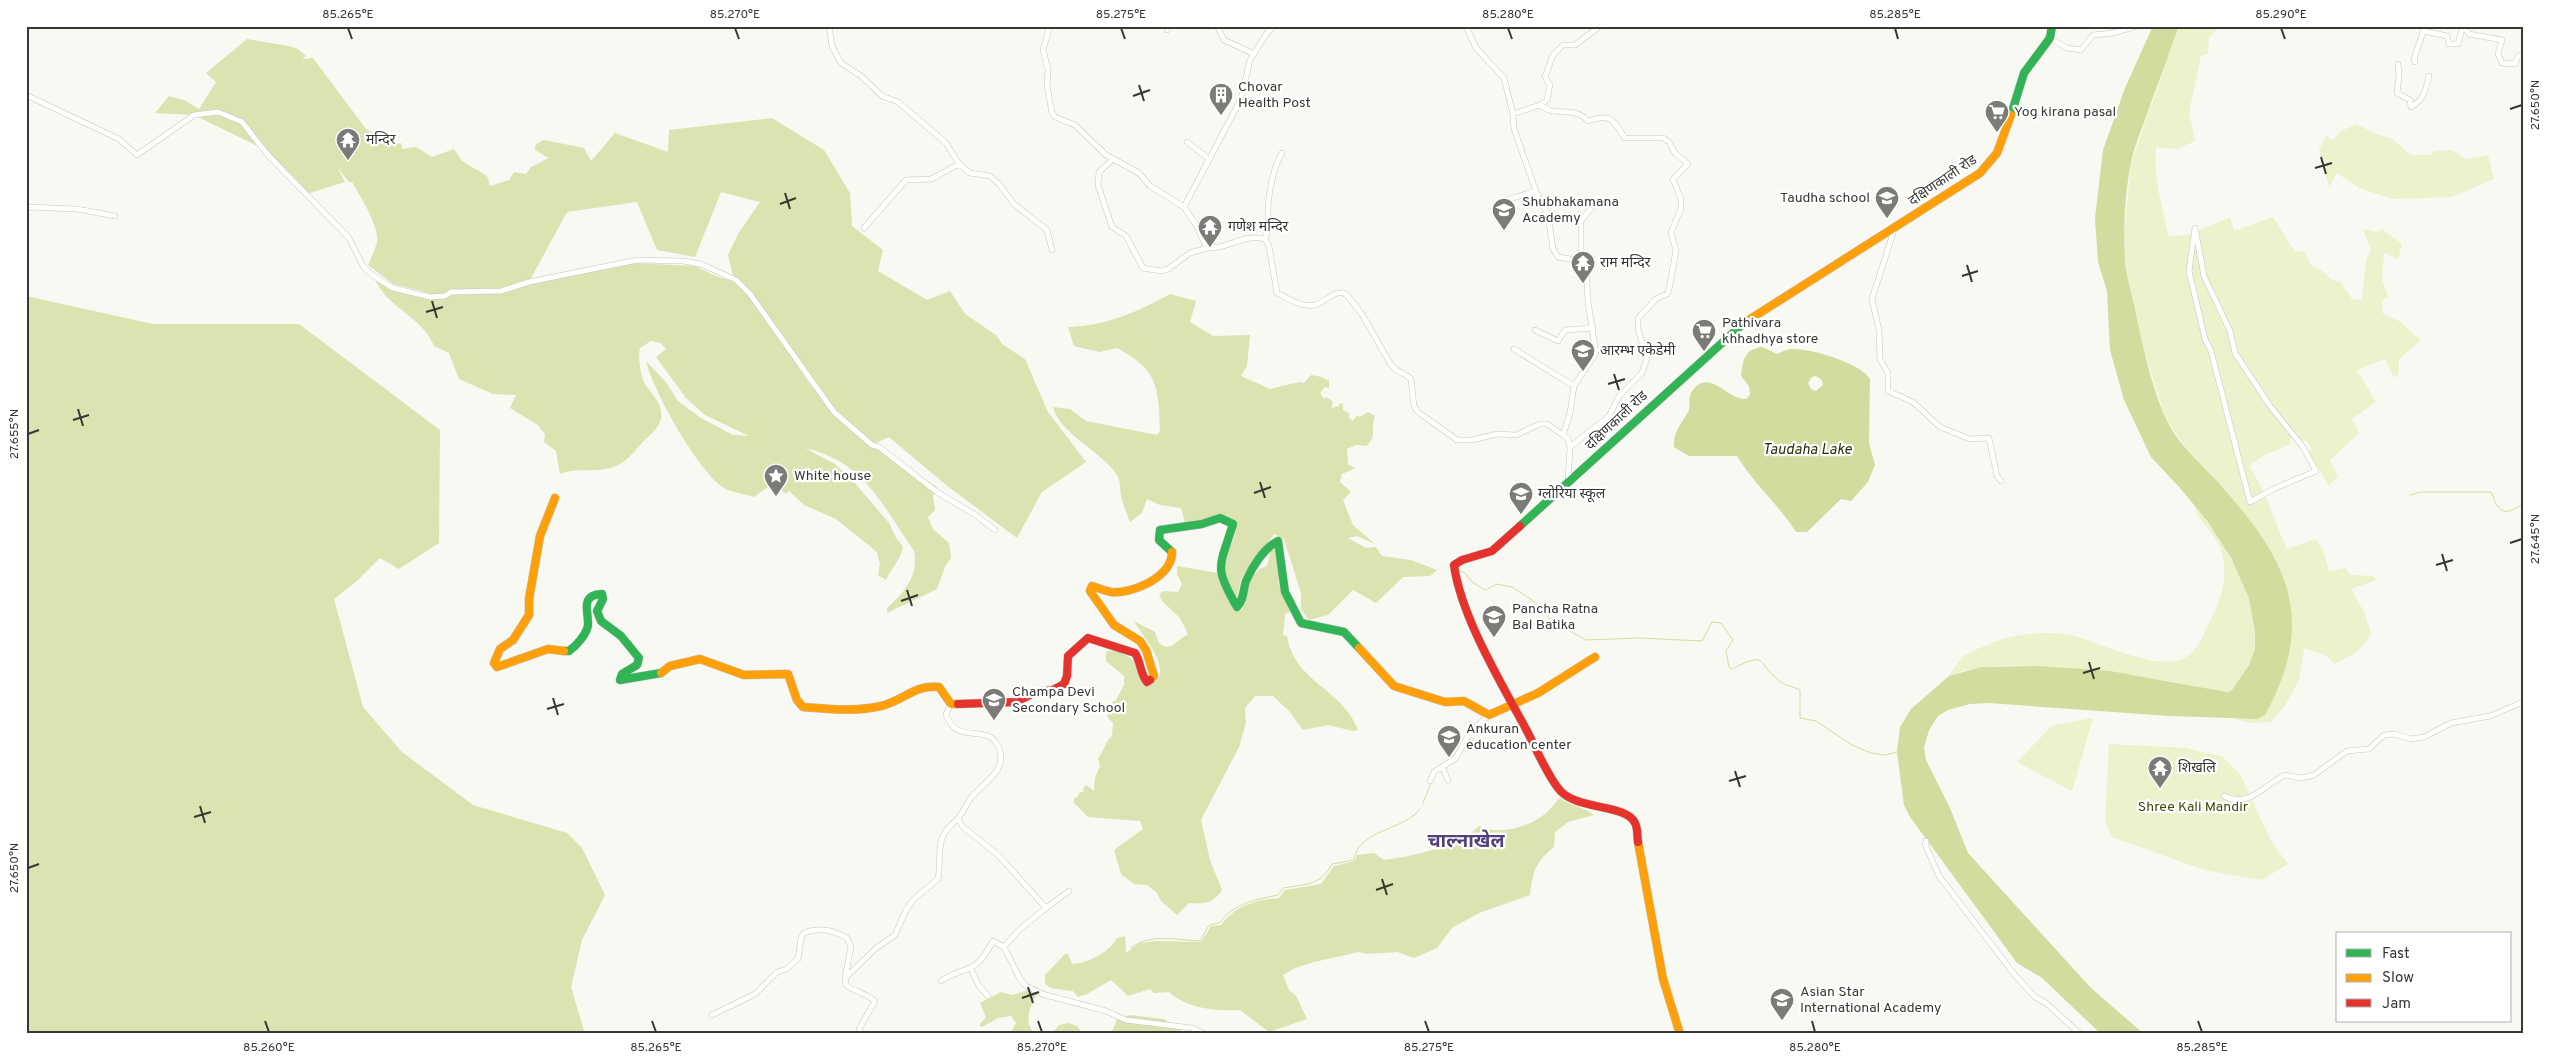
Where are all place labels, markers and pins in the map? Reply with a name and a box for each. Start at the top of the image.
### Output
place label: Chovar Health Post [1238,79,1311,112]
building icon: Chovar Health Post [1208,82,1234,116]
supermarket icon: Yog kirana pasal [1984,99,2010,133]
place label: Yog kirana pasal [2014,104,2116,121]
temple icon: मन्दिर [335,127,361,161]
place label: मन्दिर [366,131,396,149]
school or university icon: Taudha school [1874,185,1900,219]
place label: Taudha school [1780,190,1870,207]
place label: Shubhakamana Academy [1522,194,1619,227]
school or university icon: Shubhakamana Academy [1491,197,1517,231]
temple icon: गणेश मन्दिर [1197,214,1223,248]
place label: गणेश मन्दिर [1228,217,1289,236]
temple icon: राम मन्दिर [1570,250,1596,284]
place label: राम मन्दिर [1600,254,1651,272]
place label: Pathivara khhadhya store [1722,315,1818,348]
supermarket icon: Pathivara khhadhya store [1691,318,1717,352]
school or university icon: आरम्भ एकेडेमी [1570,338,1596,372]
place label: आरम्भ एकेडेमी [1600,341,1676,360]
place icon: White house [763,463,789,497]
place label: White house [794,468,871,485]
school or university icon: ग्लोरिया स्कूल [1508,481,1534,515]
place label: ग्लोरिया स्कूल [1538,485,1606,503]
place label: Pancha Ratna Bal Batika [1512,601,1598,634]
school or university icon: Pancha Ratna Bal Batika [1481,604,1507,638]
place label: Champa Devi Secondary School [1012,684,1125,717]
school or university icon: Champa Devi Secondary School [981,687,1007,721]
place label: Ankuran education center [1466,721,1572,754]
school or university icon: Ankuran education center [1436,724,1462,758]
temple icon: शिखलि [2147,755,2173,789]
place label: शिखलि [2178,759,2216,777]
place label: Asian Star International Academy [1800,984,1942,1017]
school or university icon: Asian Star International Academy [1769,987,1795,1021]

